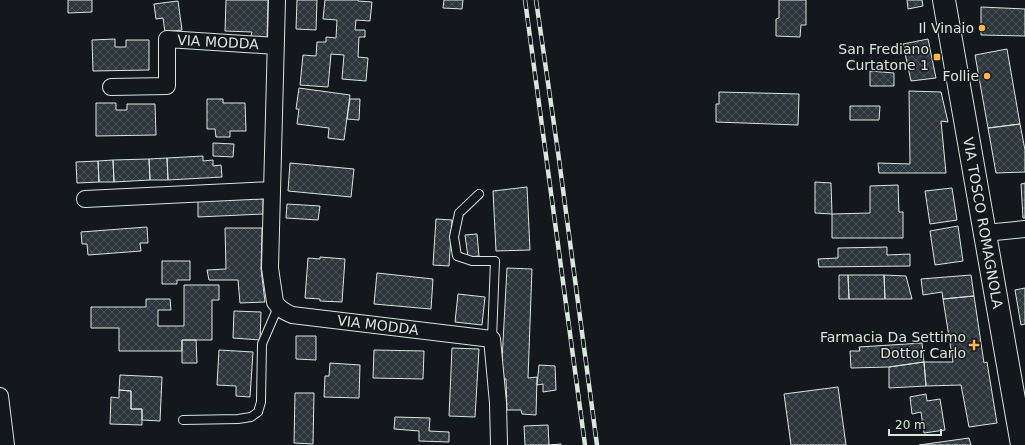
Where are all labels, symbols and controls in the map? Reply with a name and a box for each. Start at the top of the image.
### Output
place label: Il Vinaio [918,20,974,36]
marker: Il Vinaio [977,23,987,33]
street label: VIA MODDA [177,32,260,52]
place label: San Frediano Curtatone 1 [838,41,929,73]
marker: San Frediano Curtatone 1 [932,52,942,62]
place label: Follie [943,68,979,84]
marker: Follie [982,71,992,81]
street label: VIA TOSCO ROMAGNOLA [960,136,1006,310]
street label: VIA MODDA [336,312,420,338]
place label: Farmacia Da Settimo Dottor Carlo [820,329,966,361]
marker: Farmacia Da Settimo Dottor Carlo [969,340,979,350]
scale bar [889,411,941,437]
text: 20 m [895,418,926,432]

